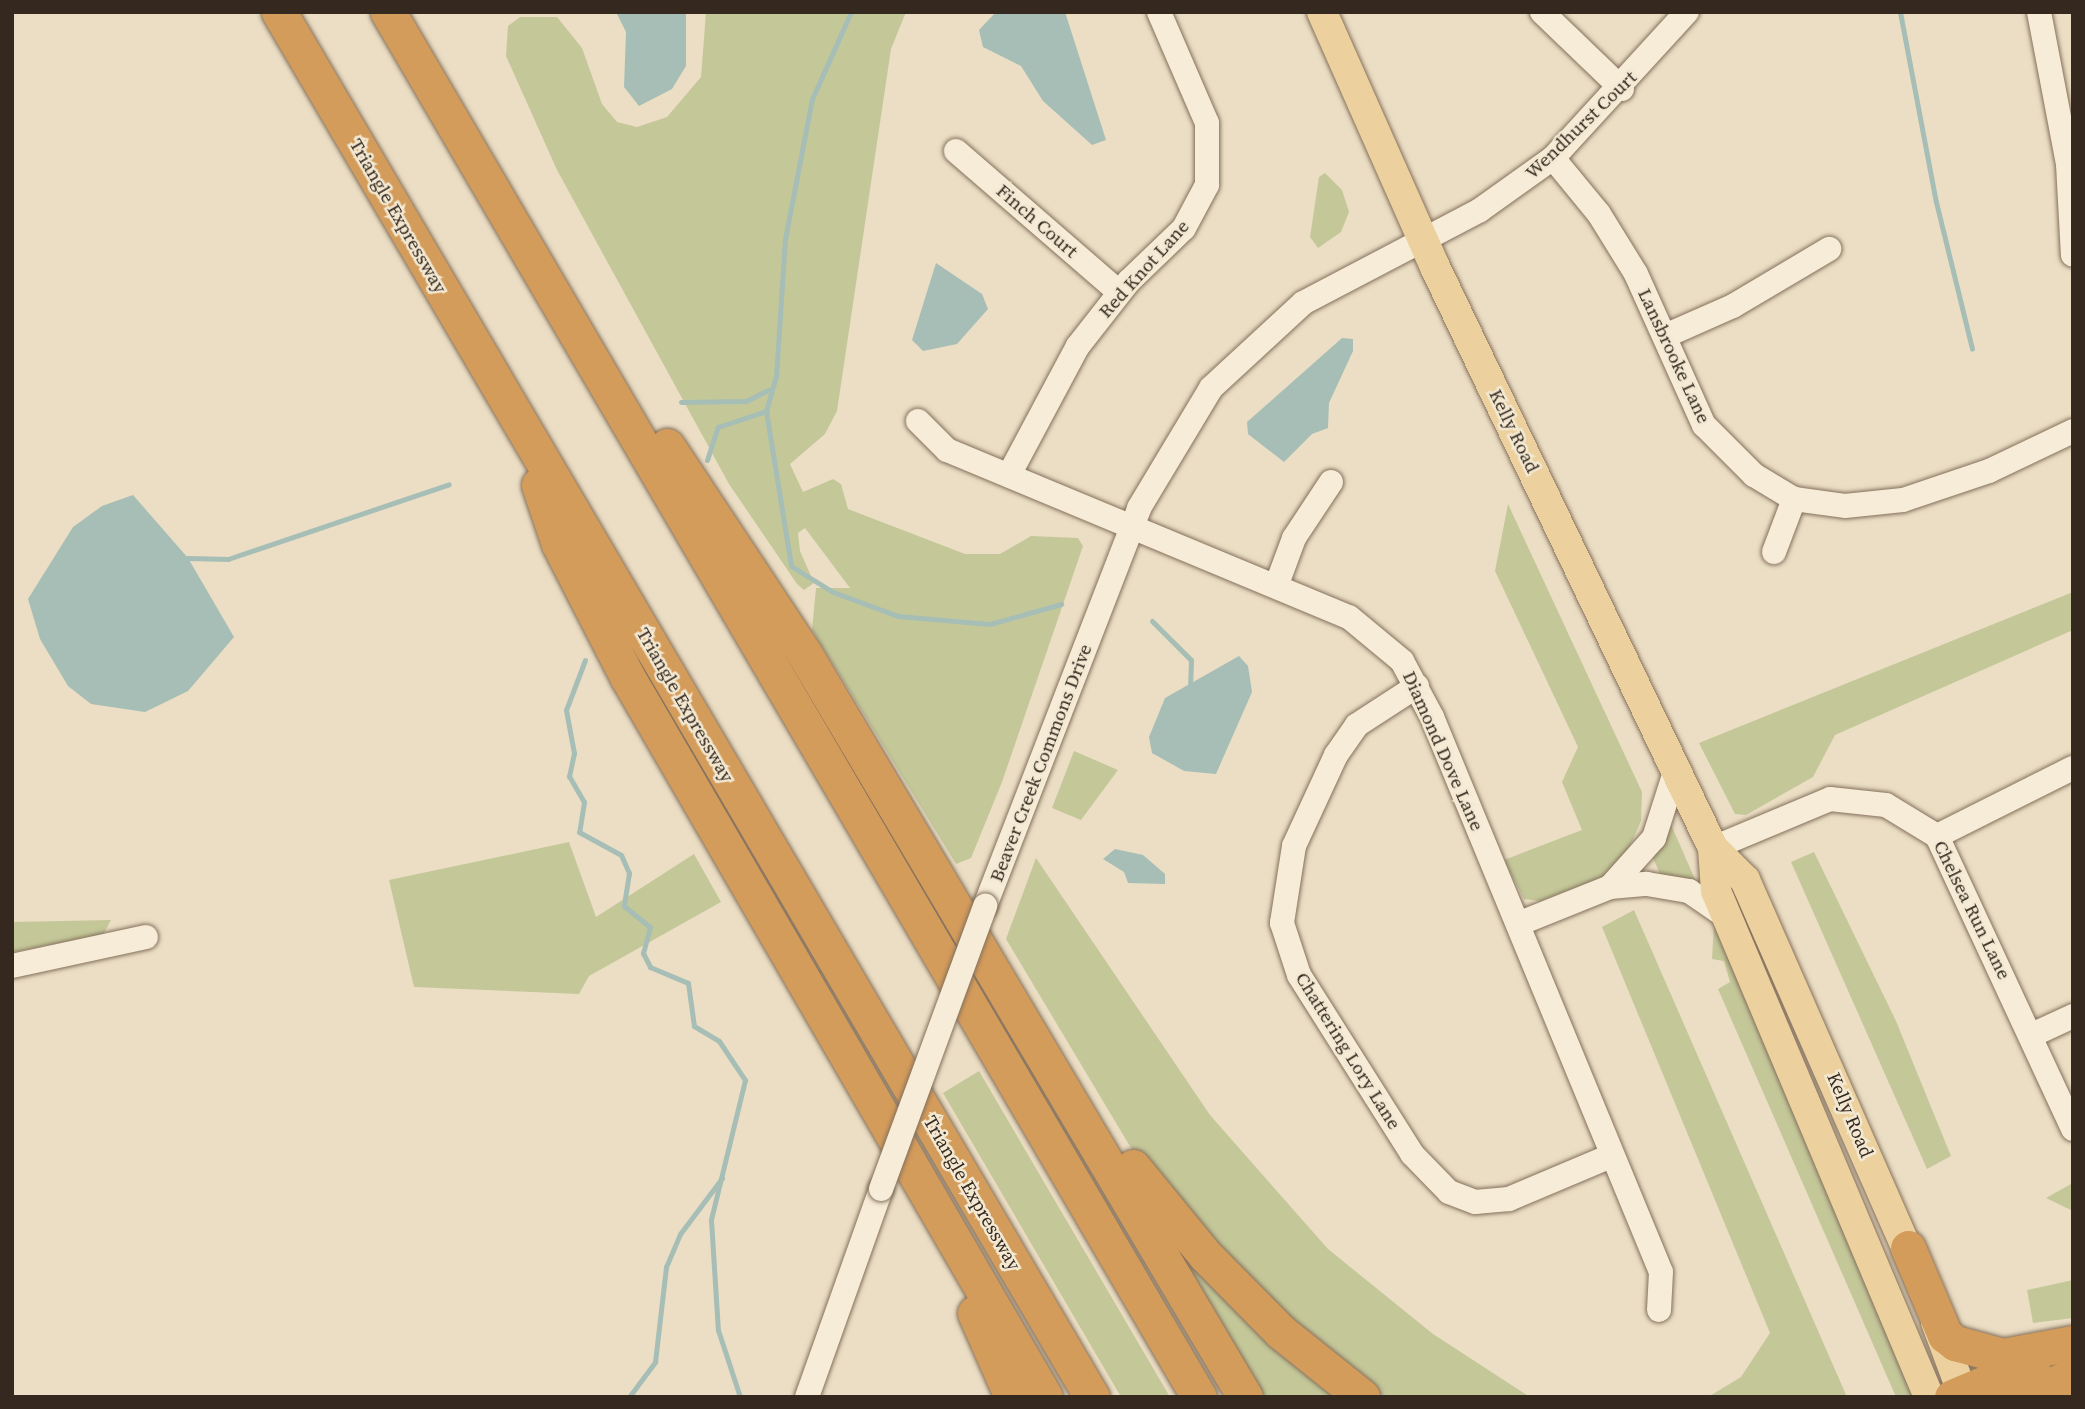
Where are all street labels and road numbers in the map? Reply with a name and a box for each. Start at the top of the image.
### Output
street label: Wendhurst Court [1521,66,1641,184]
street label: Triangle Expressway [344,135,452,297]
street label: Finch Court [991,179,1083,263]
street label: Red Knot Lane [1094,215,1194,323]
street label: Lansbrooke Lane [1633,285,1715,427]
street label: Kelly Road [1484,385,1544,477]
street label: Triangle Expressway [631,624,739,786]
street label: Beaver Creek Commons Drive [985,641,1097,885]
street label: Diamond Dove Lane [1398,668,1488,834]
street label: Chelsea Run Lane [1929,837,2015,983]
street label: Chattering Lory Lane [1290,968,1406,1134]
street label: Kelly Road [1822,1069,1878,1161]
street label: Triangle Expressway [918,1112,1026,1274]

